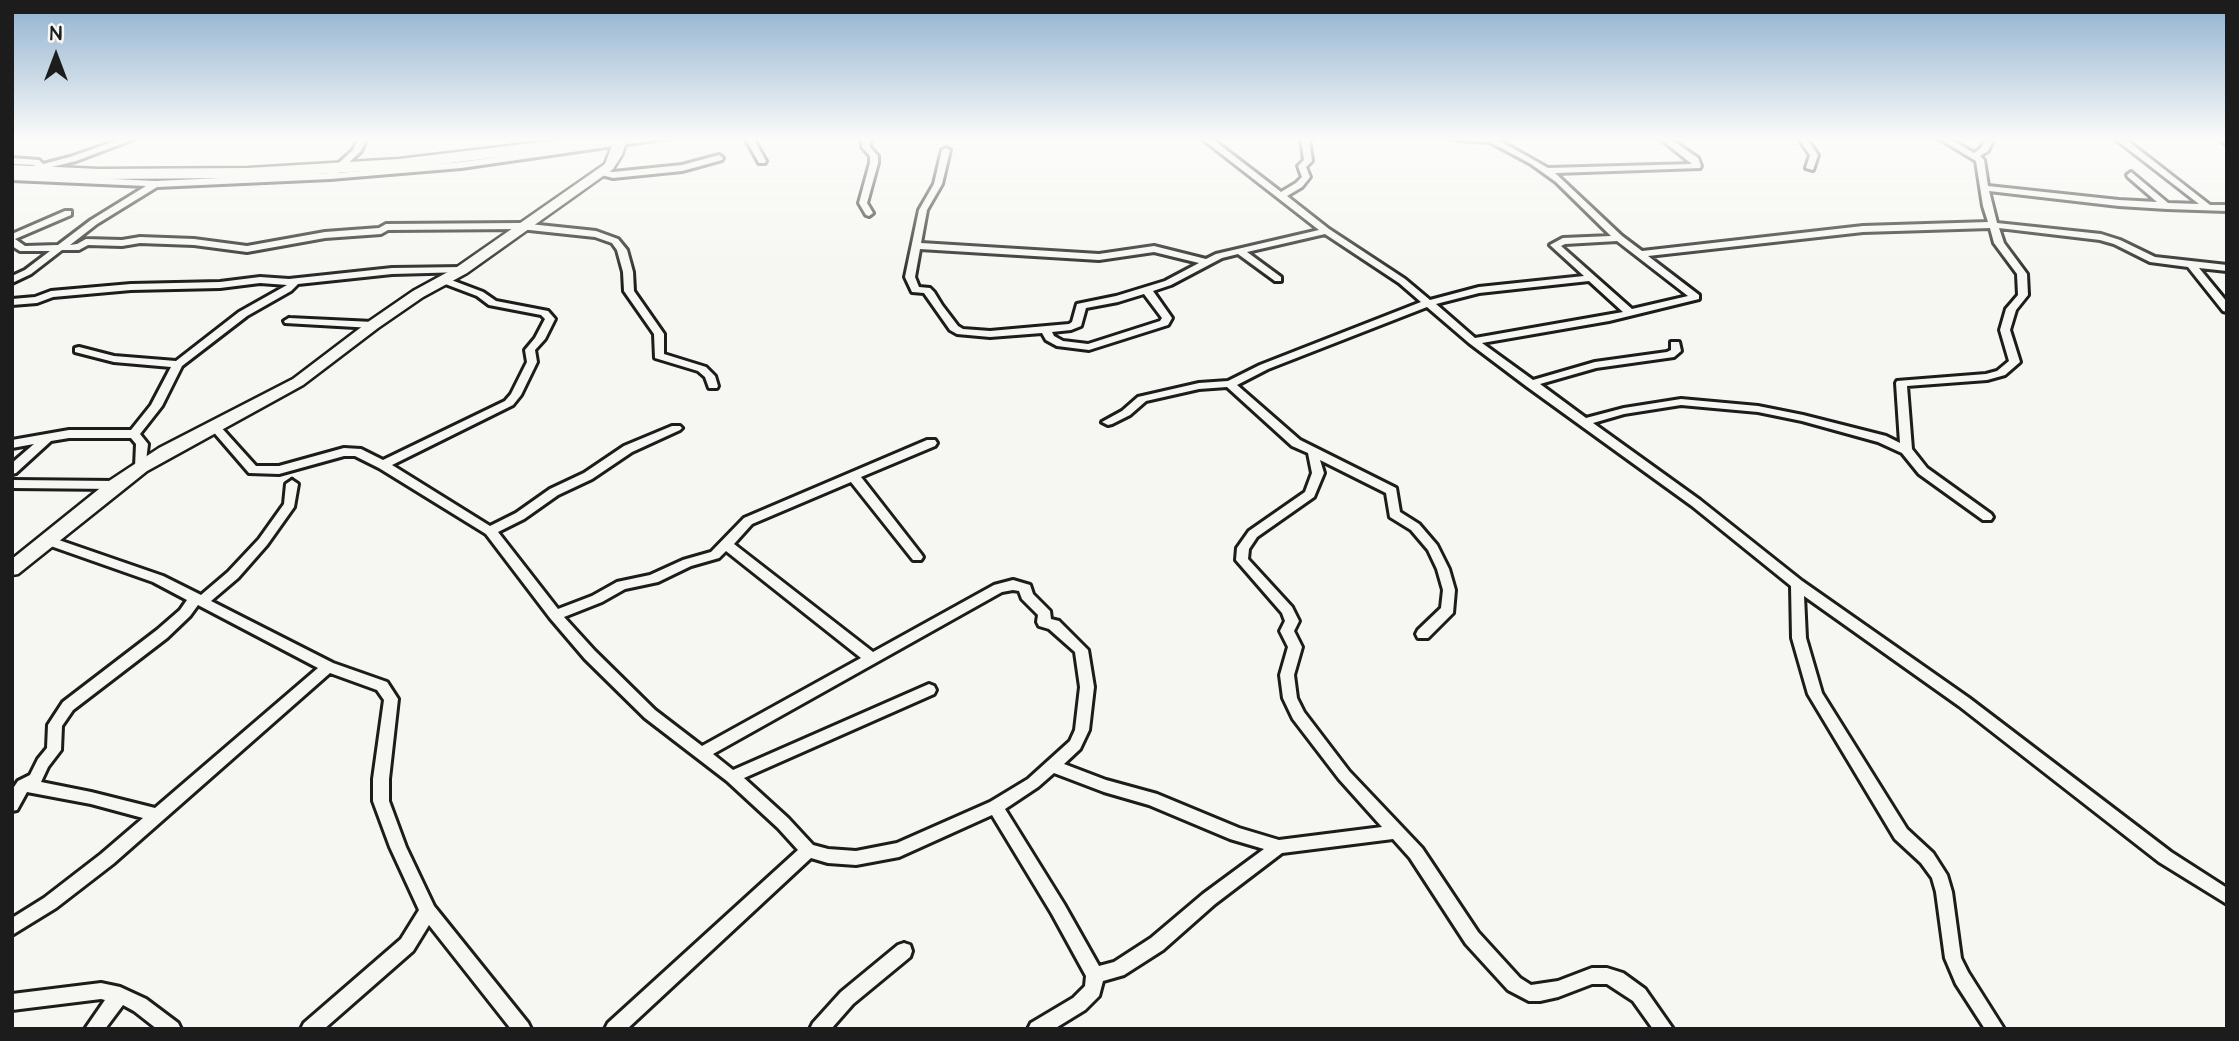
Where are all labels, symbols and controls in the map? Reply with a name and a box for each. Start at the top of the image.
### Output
north arrow [21,21,91,91]
text: N [50,21,62,48]

